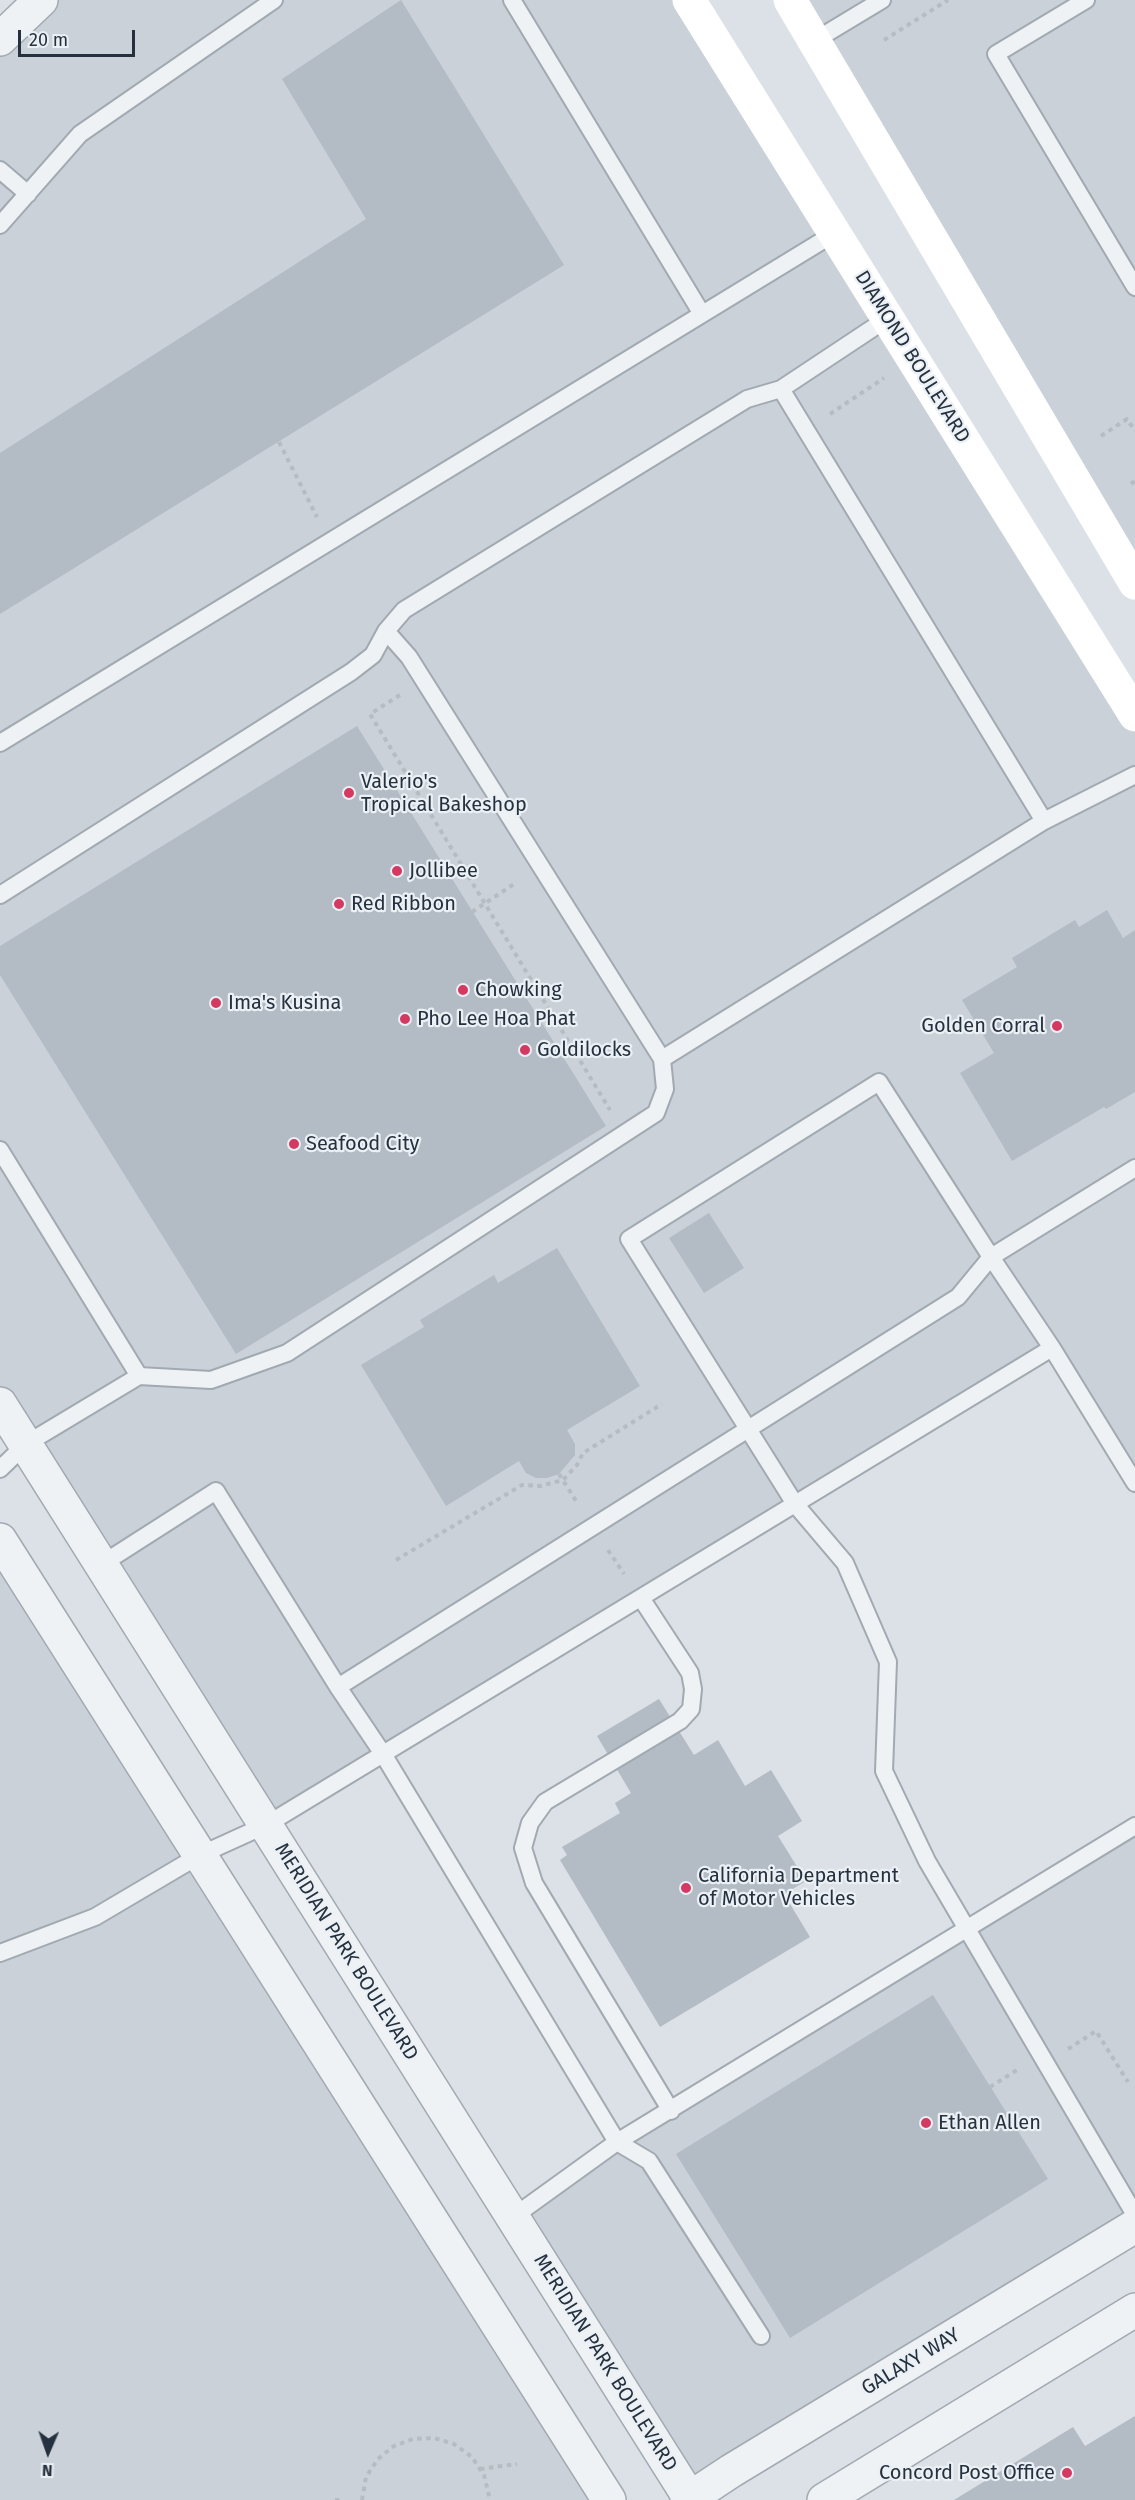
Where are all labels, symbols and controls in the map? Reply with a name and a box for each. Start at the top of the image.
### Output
scale bar [21,18,138,56]
text: 20 m [29,29,68,51]
street label: DIAMOND BOULEVARD [849,266,975,448]
place label: Valerio's Tropical Bakeshop [361,770,527,817]
marker: Valerio's Tropical Bakeshop [342,786,356,800]
place label: Jollibee [409,859,478,883]
marker: Jollibee [390,864,404,878]
place label: Red Ribbon [351,892,456,916]
marker: Red Ribbon [332,897,346,911]
place label: Chowking [475,978,562,1002]
marker: Chowking [456,983,470,997]
place label: Ima's Kusina [228,991,341,1015]
marker: Ima's Kusina [209,996,223,1010]
place label: Pho Lee Hoa Phat [417,1007,576,1031]
marker: Pho Lee Hoa Phat [398,1012,412,1026]
place label: Golden Corral [921,1014,1045,1038]
marker: Golden Corral [1050,1019,1064,1033]
place label: Goldilocks [537,1038,631,1062]
marker: Goldilocks [518,1043,532,1057]
place label: Seafood City [306,1132,419,1156]
marker: Seafood City [287,1137,301,1151]
street label: MERIDIAN PARK BOULEVARD [269,1839,423,2065]
place label: California Department of Motor Vehicles [698,1864,899,1911]
marker: California Department of Motor Vehicles [679,1881,693,1895]
place label: Ethan Allen [938,2111,1041,2135]
marker: Ethan Allen [919,2116,933,2130]
street label: MERIDIAN PARK BOULEVARD [528,2250,682,2476]
street label: GALAXY WAY [857,2323,965,2401]
north arrow [18,2422,78,2482]
text: N [42,2461,53,2480]
place label: Concord Post Office [879,2461,1055,2485]
marker: Concord Post Office [1060,2466,1074,2480]

